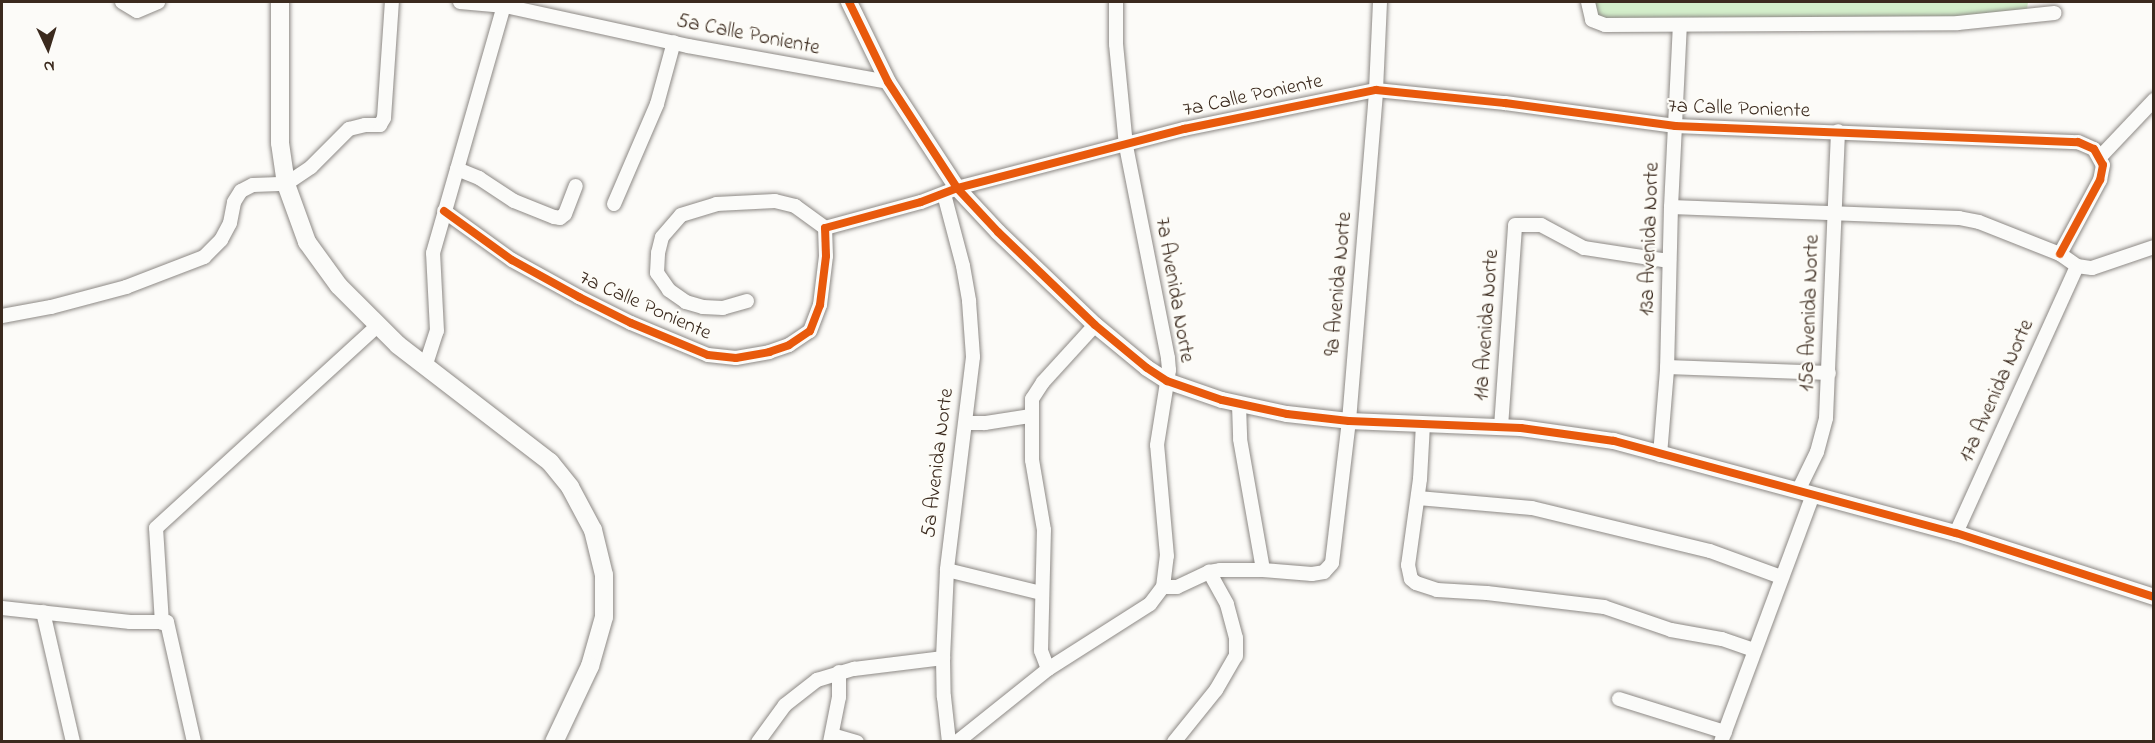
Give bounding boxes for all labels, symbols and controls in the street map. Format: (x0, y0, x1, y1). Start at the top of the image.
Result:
street label: 5a Calle Poniente (674, 9, 822, 61)
north arrow (18, 18, 78, 78)
text: N (43, 54, 55, 78)
street label: 7a Calle Poniente (1181, 69, 1325, 123)
street label: 7a Calle Poniente (1668, 94, 1810, 124)
street label: 13a Avenida Norte (1635, 162, 1665, 316)
street label: 9a Avenida Norte (1320, 211, 1358, 357)
street label: 7a Avenida Norte (1149, 215, 1199, 365)
street label: 15a Avenida Norte (1795, 234, 1825, 392)
street label: 11a Avenida Norte (1469, 248, 1505, 402)
street label: 7a Calle Poniente (575, 266, 715, 346)
street label: 17a Avenida Norte (1954, 316, 2040, 466)
street label: 5a Avenida Norte (916, 387, 960, 539)

